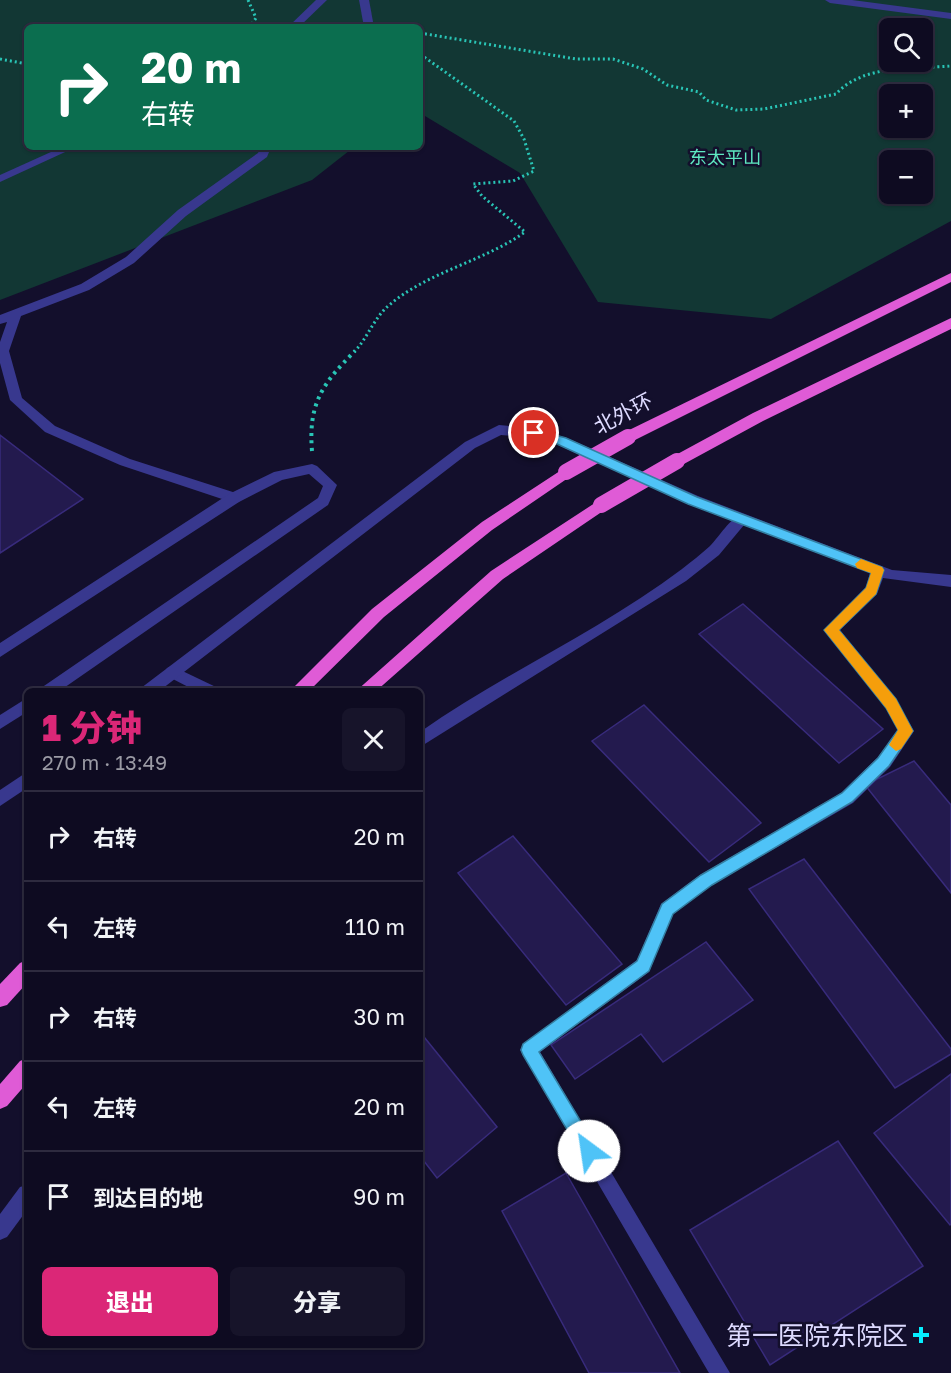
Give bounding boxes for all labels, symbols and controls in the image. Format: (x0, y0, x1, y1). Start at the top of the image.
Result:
map controls (879, 18, 933, 204)
button: search (879, 18, 933, 72)
text: 20 m (141, 42, 241, 92)
icon: right (42, 48, 120, 126)
button: + (879, 84, 933, 138)
text: 右转 (141, 98, 195, 130)
park label: 东太平山 (689, 146, 761, 168)
button: − (879, 150, 933, 204)
street label: 北外环 (589, 387, 657, 439)
pin (508, 407, 559, 458)
icon: arrive (517, 416, 550, 449)
text: 1 分钟 (42, 706, 142, 749)
button: close (342, 708, 405, 771)
text: 270 m · 13:49 (42, 750, 167, 774)
icon: right (42, 820, 75, 853)
text: 20 m (354, 823, 405, 850)
text: 右转 (93, 824, 137, 851)
icon: left (42, 910, 75, 943)
text: 110 m (345, 913, 405, 940)
text: 左转 (93, 914, 137, 941)
icon: right (42, 1000, 75, 1033)
text: 30 m (354, 1003, 405, 1030)
text: 右转 (93, 1004, 137, 1031)
icon: left (42, 1090, 75, 1123)
text: 20 m (354, 1093, 405, 1120)
text: 左转 (93, 1094, 137, 1121)
position arrow (557, 1119, 621, 1183)
icon: arrive (42, 1180, 75, 1213)
text: 90 m (353, 1183, 405, 1210)
text: 到达目的地 (93, 1184, 203, 1211)
button: 退出 (42, 1267, 218, 1336)
button: 分享 (230, 1267, 405, 1336)
place label: 第一医院东院区 (726, 1320, 908, 1351)
marker: 第一医院东院区 (912, 1326, 930, 1344)

